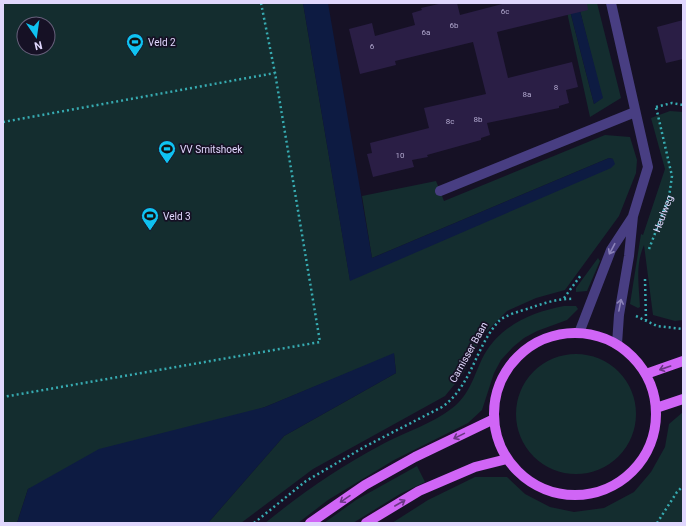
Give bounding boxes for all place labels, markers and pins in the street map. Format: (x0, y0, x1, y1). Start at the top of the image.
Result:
sports icon: Veld 2 (125, 32, 145, 57)
place label: Veld 2 (148, 37, 176, 48)
sports icon: VV Smitshoek (157, 139, 177, 164)
place label: VV Smitshoek (180, 144, 243, 155)
sports icon: Veld 3 (140, 206, 160, 231)
place label: Veld 3 (163, 211, 191, 222)

